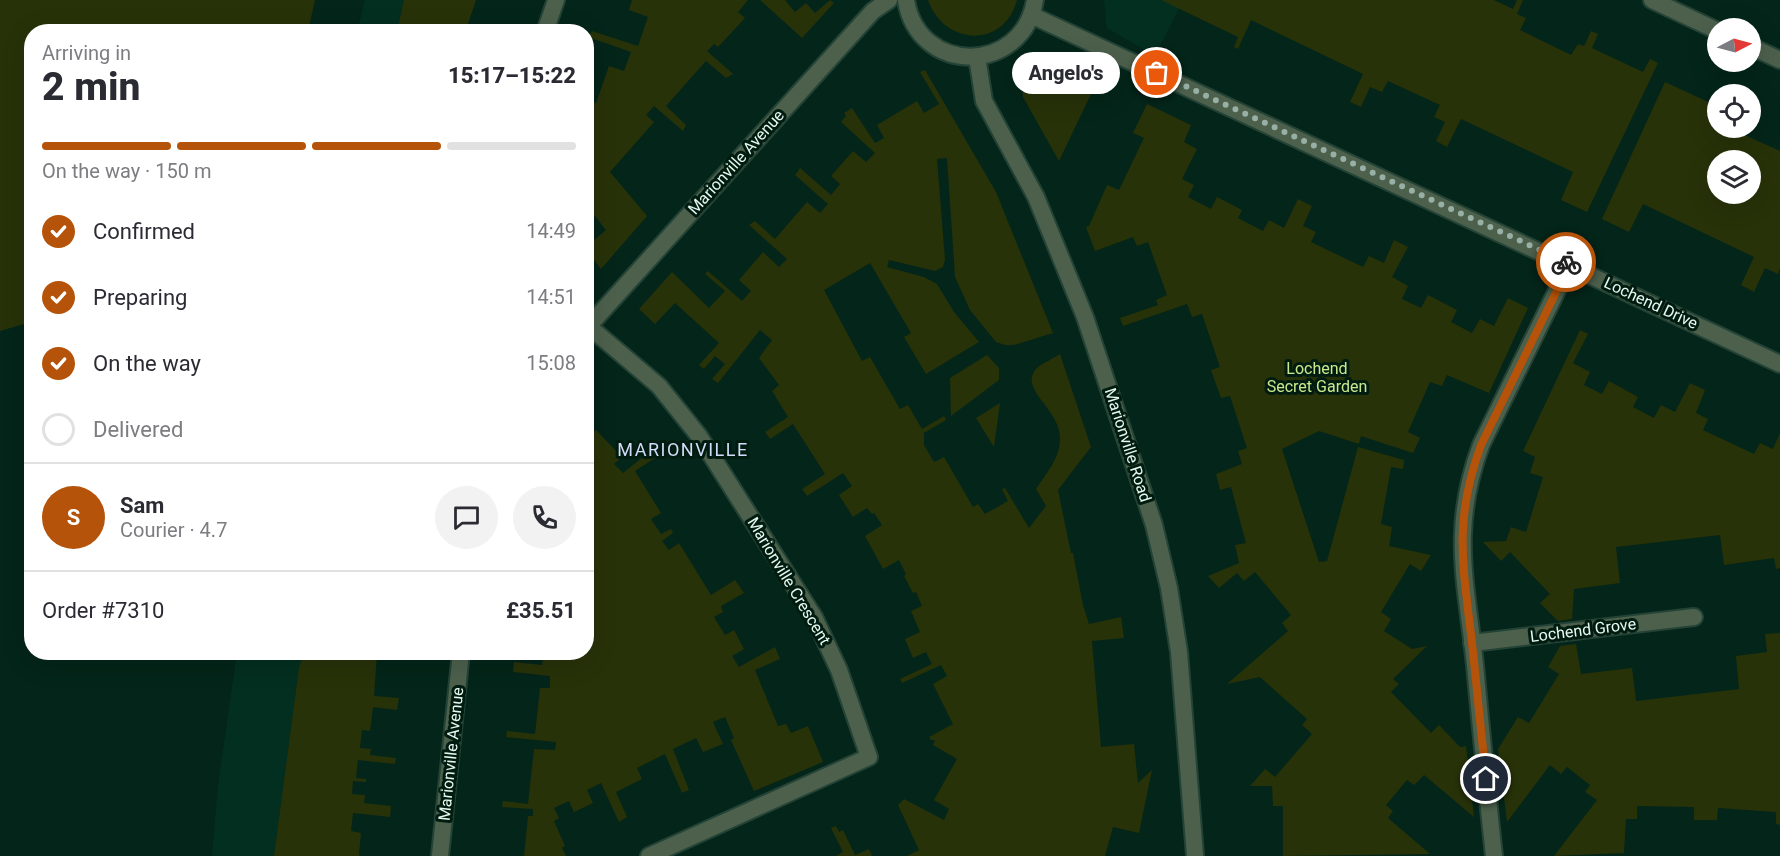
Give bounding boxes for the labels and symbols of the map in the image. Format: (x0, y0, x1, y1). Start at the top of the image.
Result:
north arrow (1707, 18, 1761, 72)
pin (1131, 47, 1182, 98)
callout: Angelo's (1013, 52, 1121, 94)
street label: Marionville Avenue (684, 106, 788, 218)
courier (1536, 232, 1596, 292)
street label: Lochend Drive (1601, 273, 1701, 333)
park label: Lochend Secret Garden (1267, 359, 1367, 396)
street label: Marionville Road (1101, 386, 1155, 504)
district label: MARIONVILLE (617, 439, 749, 460)
street label: Marionville Crescent (743, 514, 835, 648)
street label: Lochend Grove (1529, 614, 1637, 646)
street label: Marionville Avenue (435, 686, 467, 822)
pin (1460, 753, 1511, 804)

